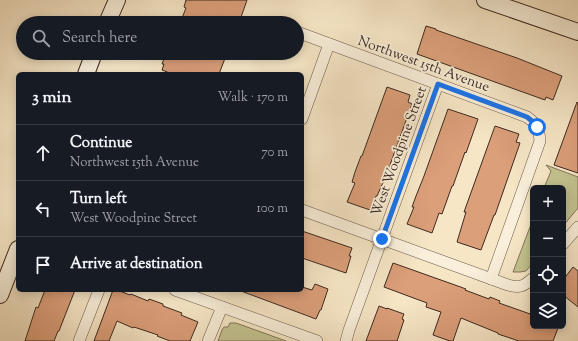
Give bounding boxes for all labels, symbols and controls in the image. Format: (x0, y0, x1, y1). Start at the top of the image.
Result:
search box (16, 16, 304, 60)
icon: search (30, 27, 52, 49)
text: Search here (62, 28, 137, 49)
street label: Northwest 15th Avenue (355, 32, 492, 98)
street label: West Woodpine Street (367, 84, 433, 219)
text: 3 min (32, 86, 71, 110)
text: Walk · 170 m (218, 89, 288, 107)
route start (528, 118, 546, 136)
text: Continue (70, 133, 132, 154)
icon: ahead (32, 142, 54, 164)
text: 70 m (261, 144, 288, 162)
text: Northwest 15th Avenue (70, 154, 199, 172)
map controls (530, 185, 566, 329)
button: + (530, 185, 566, 221)
text: Turn left (70, 189, 127, 210)
icon: left (32, 198, 54, 220)
text: 100 m (256, 200, 288, 218)
text: West Woodpine Street (70, 210, 197, 228)
button: − (530, 221, 566, 257)
route end (373, 230, 391, 248)
icon: arrive (32, 254, 54, 276)
text: Arrive at destination (70, 254, 203, 275)
button: locate (530, 257, 566, 293)
button: layers (530, 293, 566, 329)

